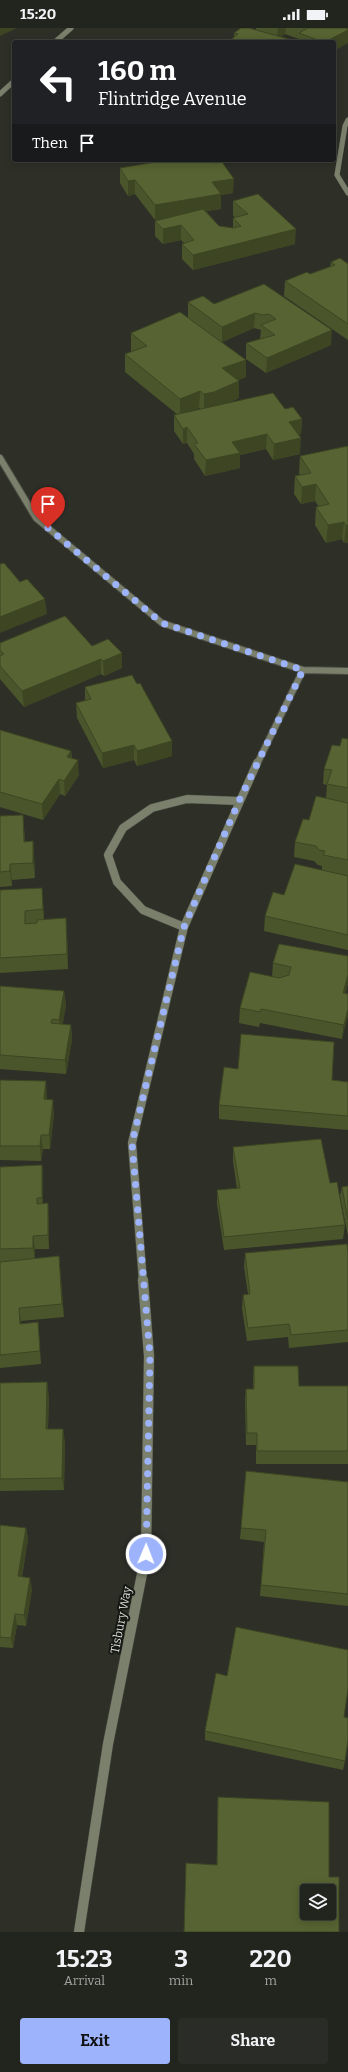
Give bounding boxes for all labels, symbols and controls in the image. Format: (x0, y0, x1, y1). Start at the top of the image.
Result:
text: 15:20 (20, 5, 56, 23)
text: 160 m (98, 54, 176, 87)
icon: left (32, 56, 84, 108)
text: Flintridge Avenue (98, 88, 247, 110)
icon: arrive (76, 132, 98, 154)
text: Then (32, 134, 68, 152)
pin (31, 487, 65, 528)
icon: arrive (37, 493, 59, 515)
position arrow (125, 1533, 167, 1575)
street label: Tisbury Way (108, 1584, 135, 1655)
map controls (300, 1884, 336, 1920)
button: layers (300, 1884, 336, 1920)
text: 15:23 (56, 1945, 113, 1973)
text: 3 (174, 1945, 188, 1973)
text: 220 (250, 1945, 292, 1973)
text: Arrival (64, 1973, 105, 1988)
text: min (169, 1973, 193, 1988)
text: m (264, 1973, 277, 1988)
button: Exit (20, 2018, 170, 2064)
button: Share (178, 2018, 328, 2064)

